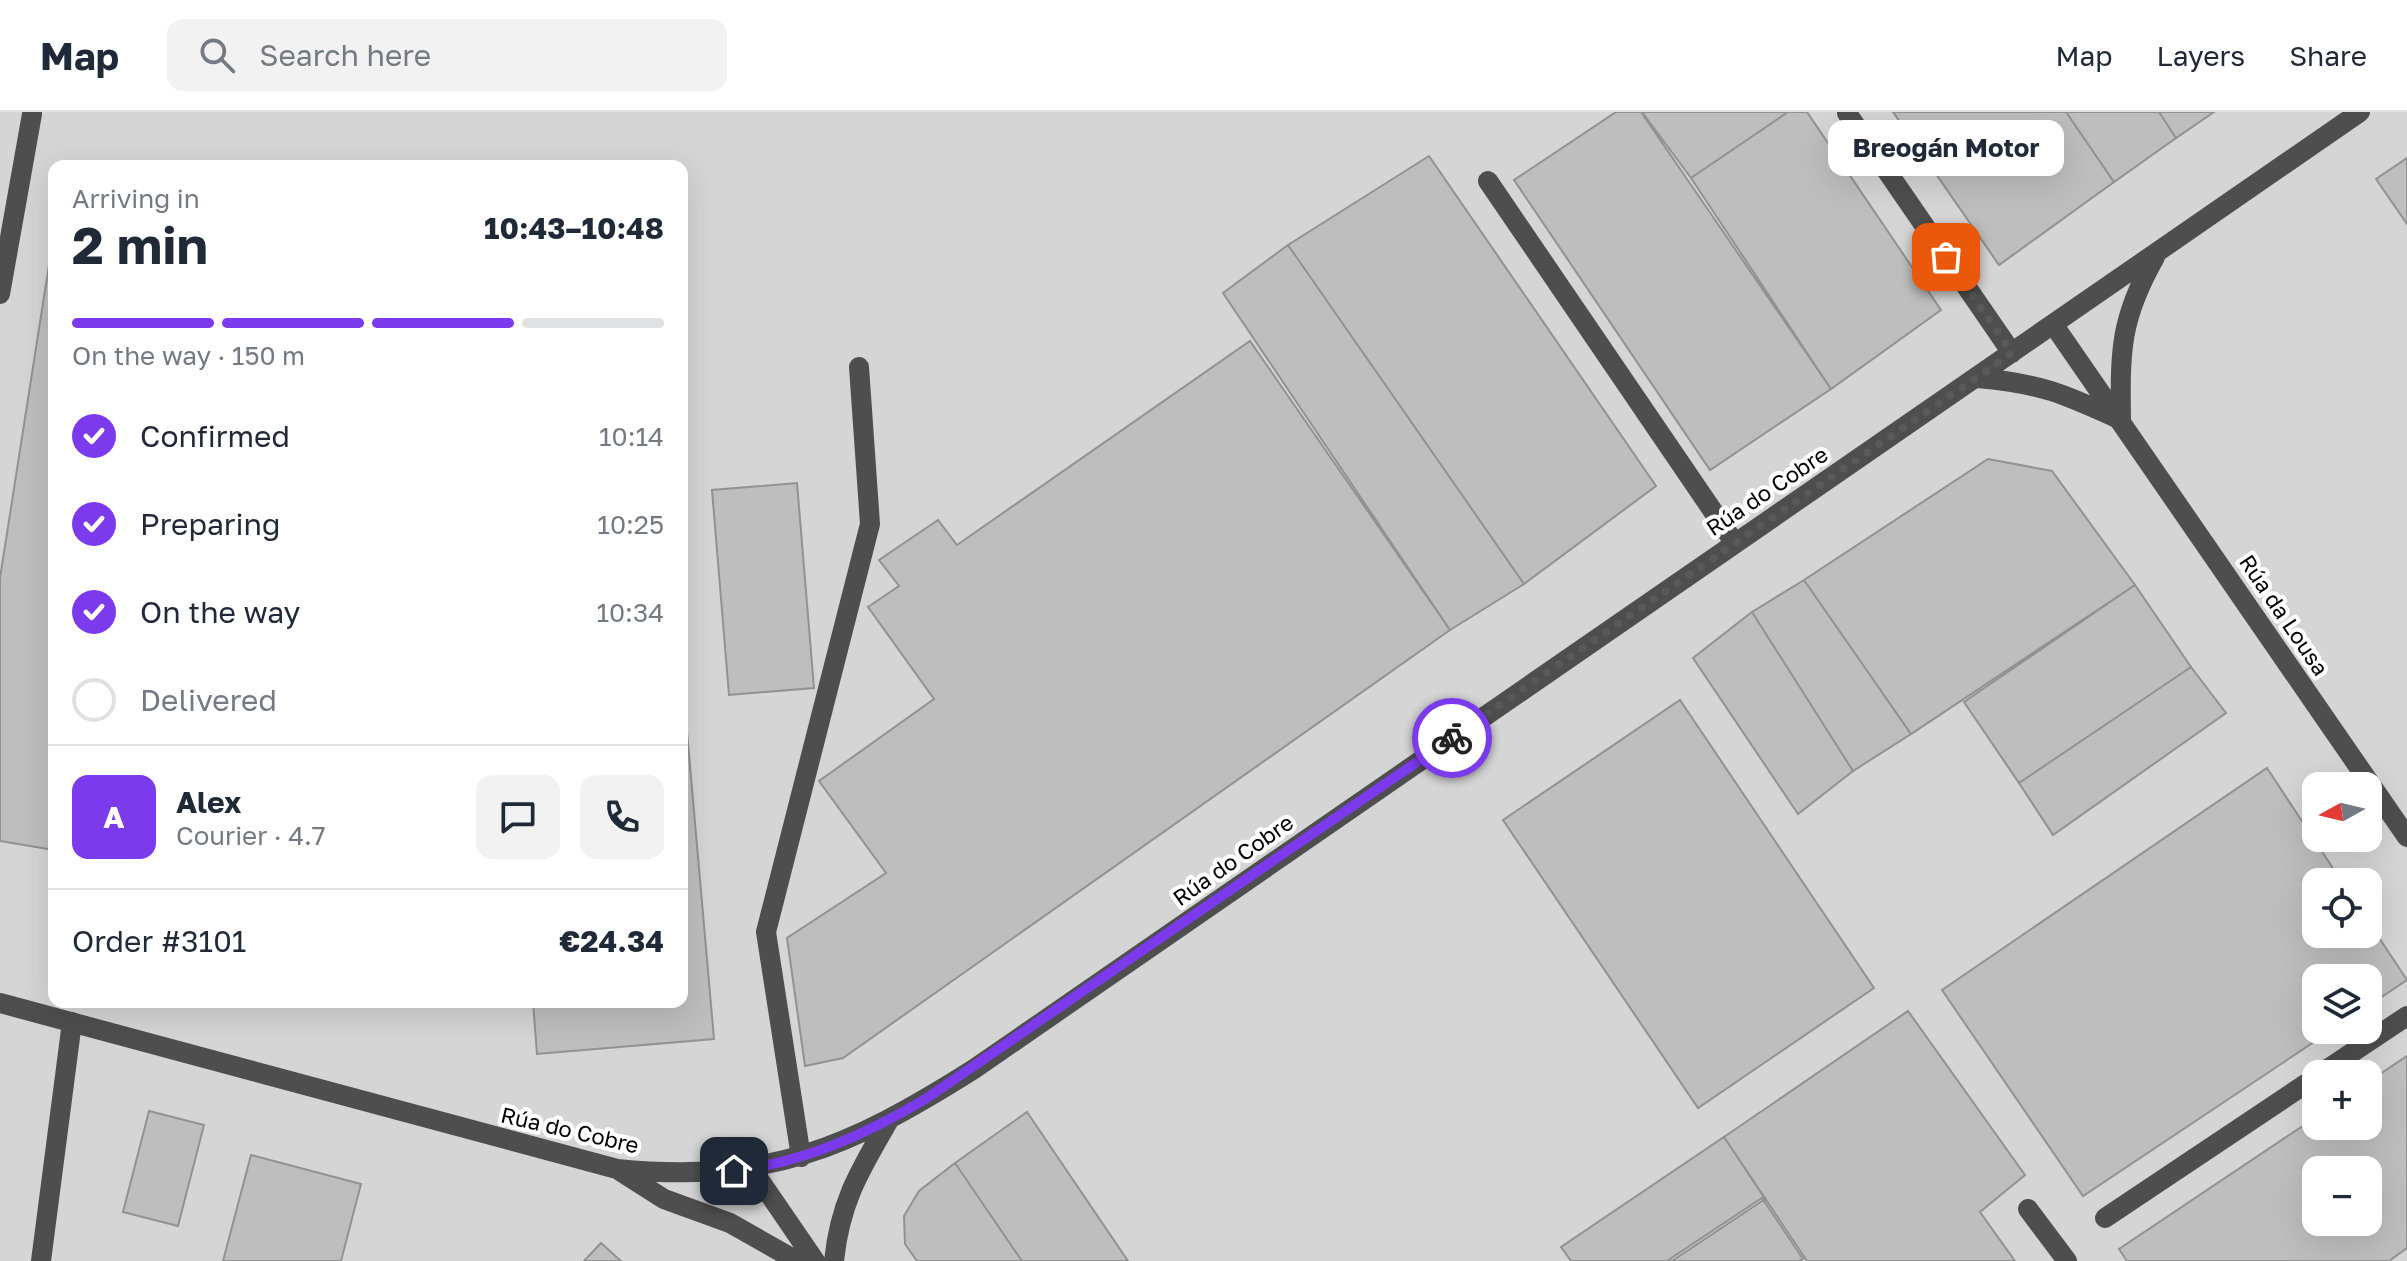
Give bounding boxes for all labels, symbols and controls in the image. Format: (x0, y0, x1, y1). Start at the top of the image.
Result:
search box (167, 19, 727, 91)
text: Map (40, 33, 119, 78)
icon: search (195, 33, 239, 77)
text: Search here (259, 37, 431, 73)
text: Map (2055, 39, 2113, 72)
text: Layers (2157, 39, 2245, 72)
text: Share (2289, 39, 2367, 72)
callout: Breogán Motor (1828, 121, 2064, 177)
text: Breogán Motor (1852, 132, 2040, 163)
text: Arriving in (72, 183, 200, 214)
text: 10:43–10:48 (484, 210, 664, 246)
text: 2 min (72, 213, 208, 275)
pin (1912, 223, 1980, 291)
icon: bag (1924, 235, 1968, 279)
text: On the way · 150 m (72, 340, 305, 371)
icon: check (72, 414, 116, 458)
text: Confirmed (140, 418, 290, 454)
text: 10:14 (599, 421, 664, 452)
street label: Rúa do Cobre (1701, 440, 1833, 541)
icon: check (72, 502, 116, 546)
text: Preparing (140, 506, 281, 542)
text: 10:25 (597, 509, 664, 540)
street label: Rúa da Lousa (2234, 549, 2335, 680)
icon: check (72, 590, 116, 634)
text: On the way (140, 594, 300, 630)
text: 10:34 (596, 597, 664, 628)
text: Delivered (140, 682, 277, 718)
courier (1412, 698, 1492, 778)
icon: bike (1430, 716, 1474, 760)
north arrow (2302, 772, 2382, 852)
map controls (2302, 772, 2382, 1236)
button: chat (476, 775, 560, 859)
button: phone (580, 775, 664, 859)
text: Alex (176, 784, 241, 820)
text: A (103, 799, 125, 835)
street label: Rúa do Cobre (1167, 808, 1298, 911)
text: Courier · 4.7 (176, 820, 326, 851)
button: locate (2302, 868, 2382, 948)
text: Order #3101 (72, 923, 246, 959)
text: €24.34 (559, 923, 664, 959)
button: layers (2302, 964, 2382, 1044)
button: + (2302, 1060, 2382, 1140)
street label: Rúa do Cobre (498, 1101, 642, 1159)
pin (700, 1137, 768, 1205)
icon: home (712, 1149, 756, 1193)
button: − (2302, 1156, 2382, 1236)

